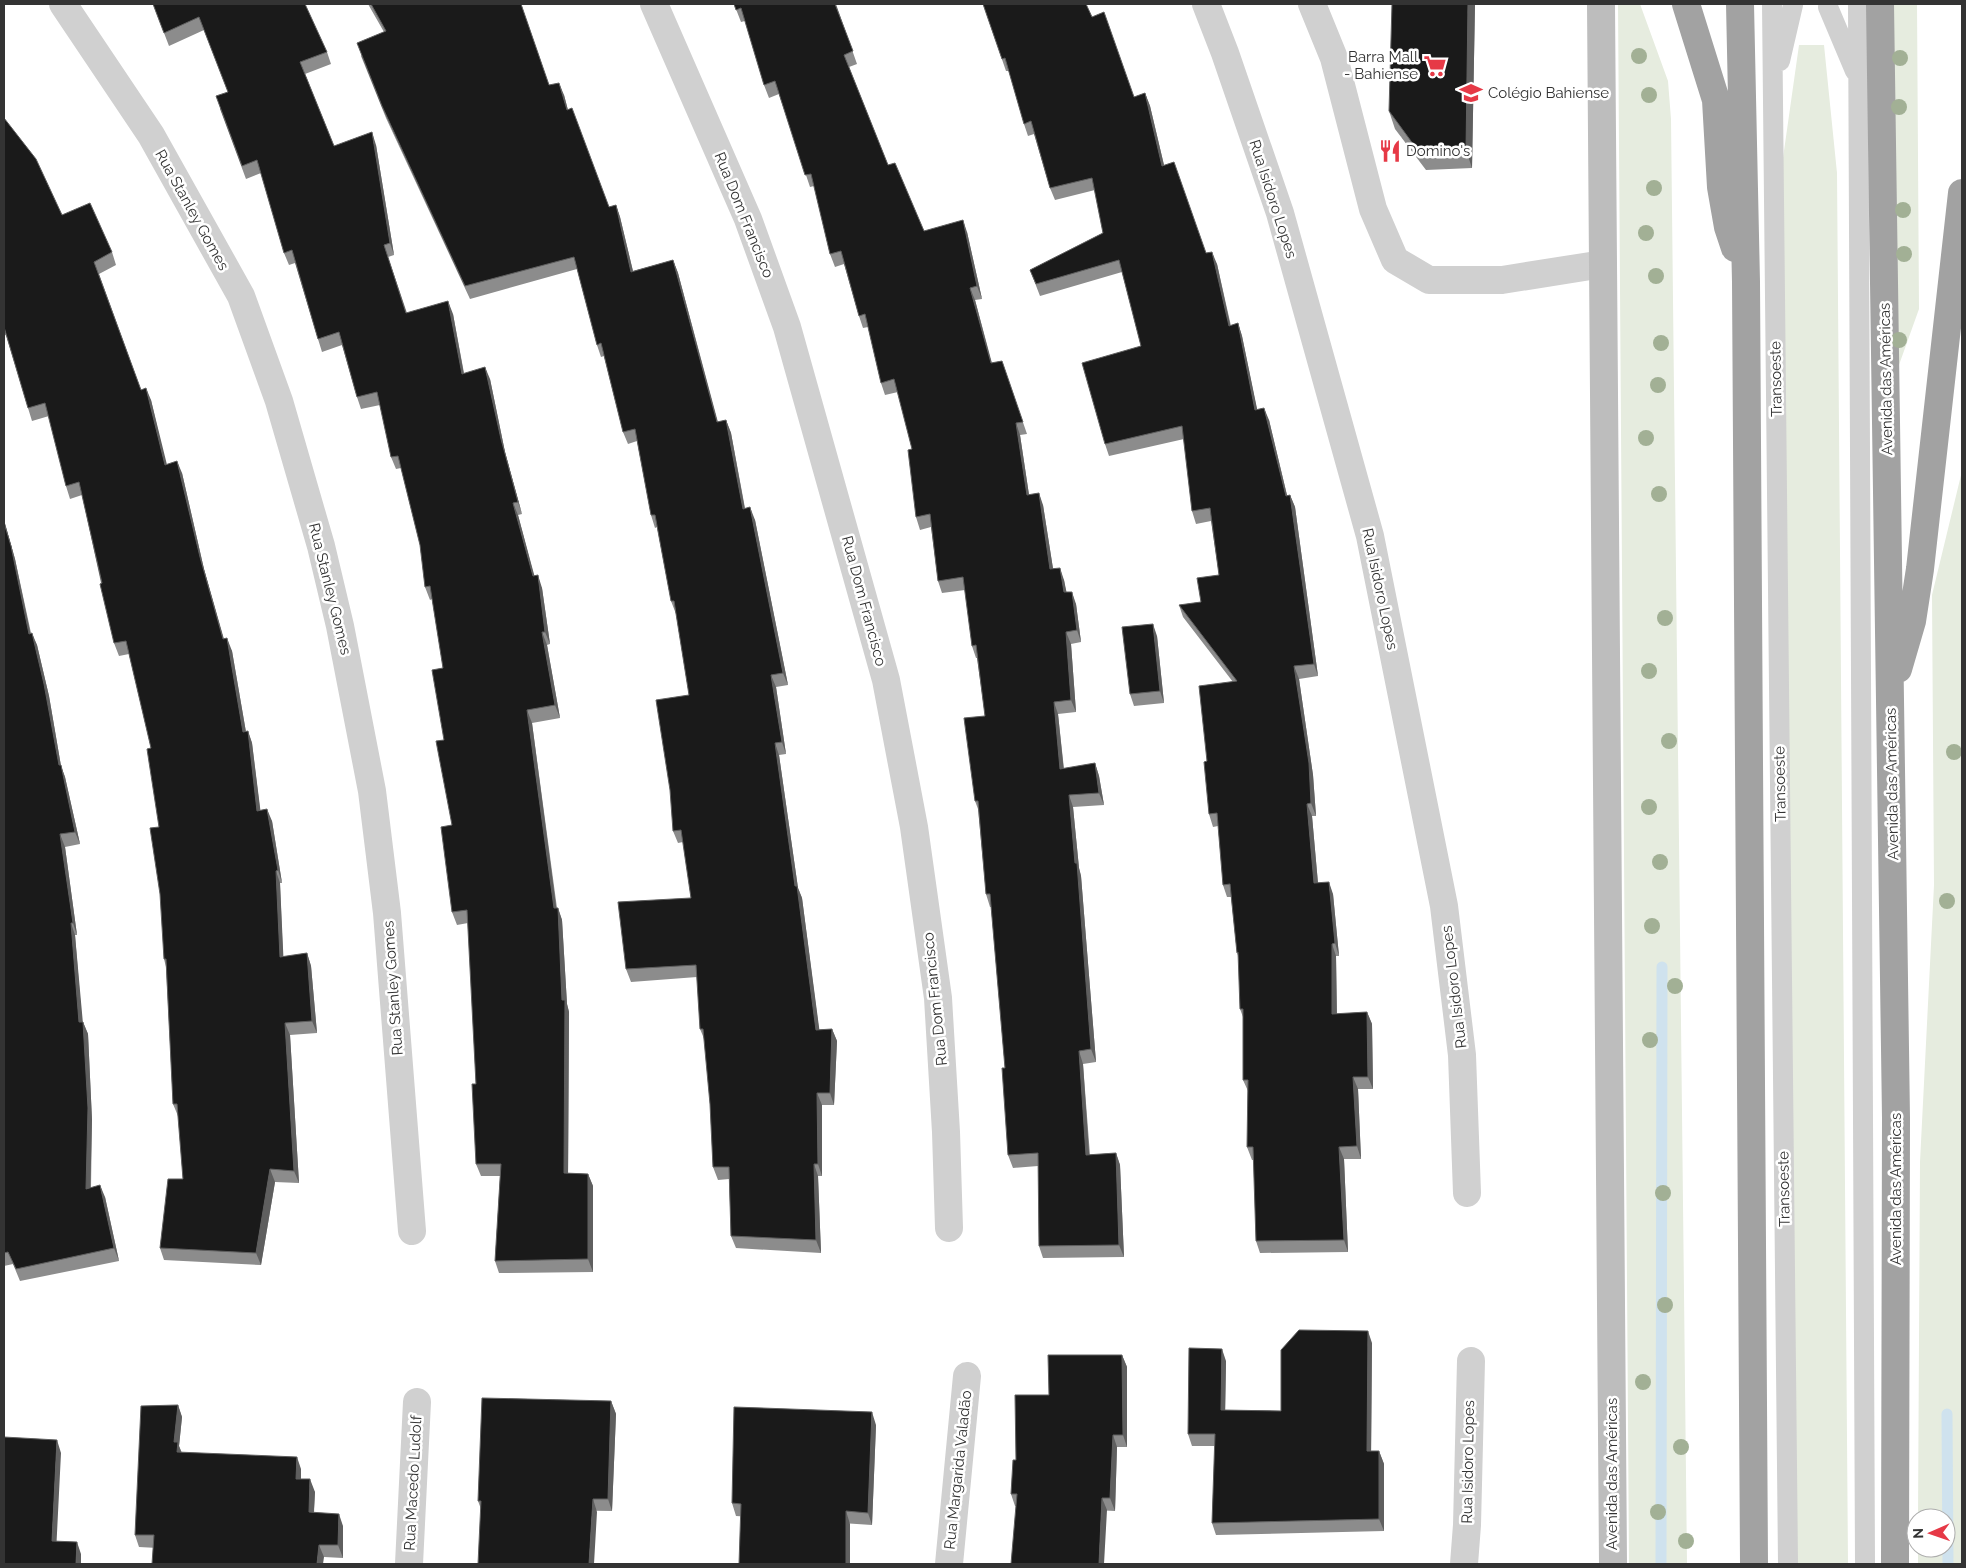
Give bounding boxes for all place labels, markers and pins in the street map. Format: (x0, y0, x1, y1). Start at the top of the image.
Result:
place label: Barra Mall - Bahiense (1344, 48, 1419, 83)
supermarket icon: Barra Mall - Bahiense (1422, 53, 1448, 79)
school or university icon: Colégio Bahiense (1458, 80, 1484, 106)
place label: Colégio Bahiense (1488, 84, 1609, 102)
restaurant icon: Domino's (1377, 138, 1403, 164)
place label: Domino's (1406, 142, 1470, 160)

